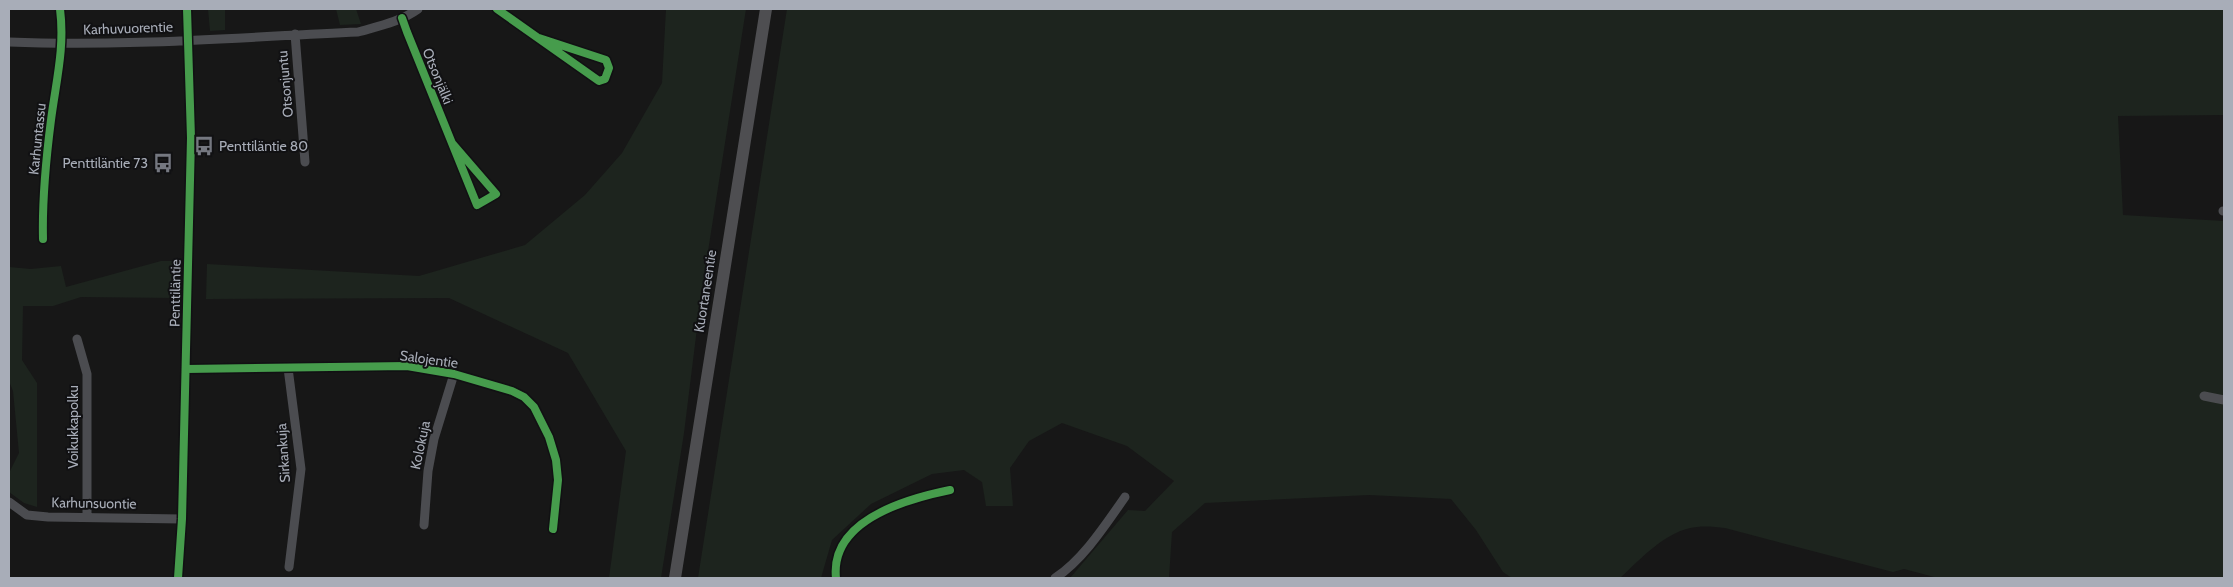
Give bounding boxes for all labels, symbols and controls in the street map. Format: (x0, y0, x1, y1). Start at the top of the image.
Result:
street label: Karhuvuorentie (83, 17, 173, 39)
street label: Otsonjälki (419, 45, 457, 107)
street label: Otsonjuntu (273, 50, 297, 118)
street label: Karhuntassu (24, 102, 50, 176)
bus stop icon: Penttiläntie 80 (193, 135, 215, 157)
place label: Penttiläntie 80 (219, 137, 308, 155)
bus stop icon: Penttiläntie 73 (152, 152, 174, 174)
place label: Penttiläntie 73 (63, 154, 148, 172)
street label: Kuortaneentie (690, 248, 720, 334)
street label: Penttiläntie (165, 259, 185, 327)
street label: Salojentie (399, 346, 459, 372)
street label: Voikukkapolku (64, 385, 82, 469)
street label: Kolokuja (406, 419, 434, 471)
street label: Sirkankuja (272, 422, 294, 483)
street label: Karhunsuontie (51, 493, 137, 513)

